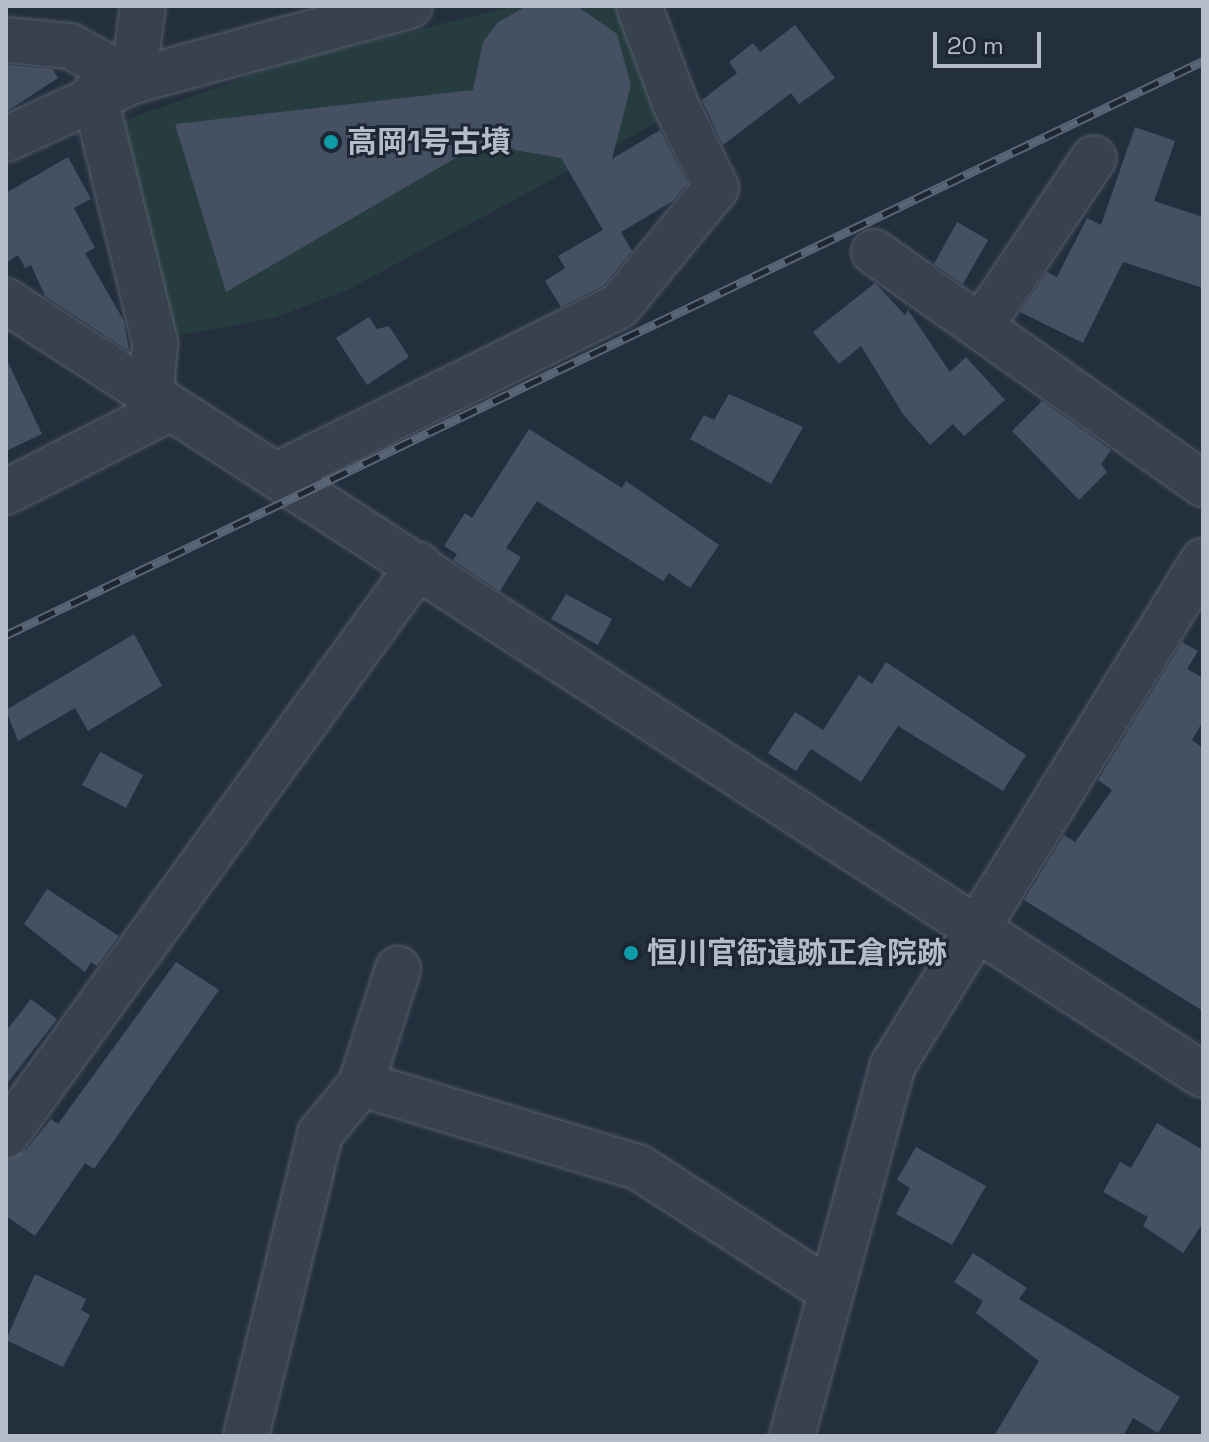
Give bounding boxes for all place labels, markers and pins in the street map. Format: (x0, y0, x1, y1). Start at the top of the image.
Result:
place label: 高岡1号古墳 (347, 124, 511, 160)
marker: 高岡1号古墳 (322, 133, 340, 151)
place label: 恒川官衙遺跡正倉院跡 (647, 935, 947, 971)
marker: 恒川官衙遺跡正倉院跡 (622, 944, 640, 962)

